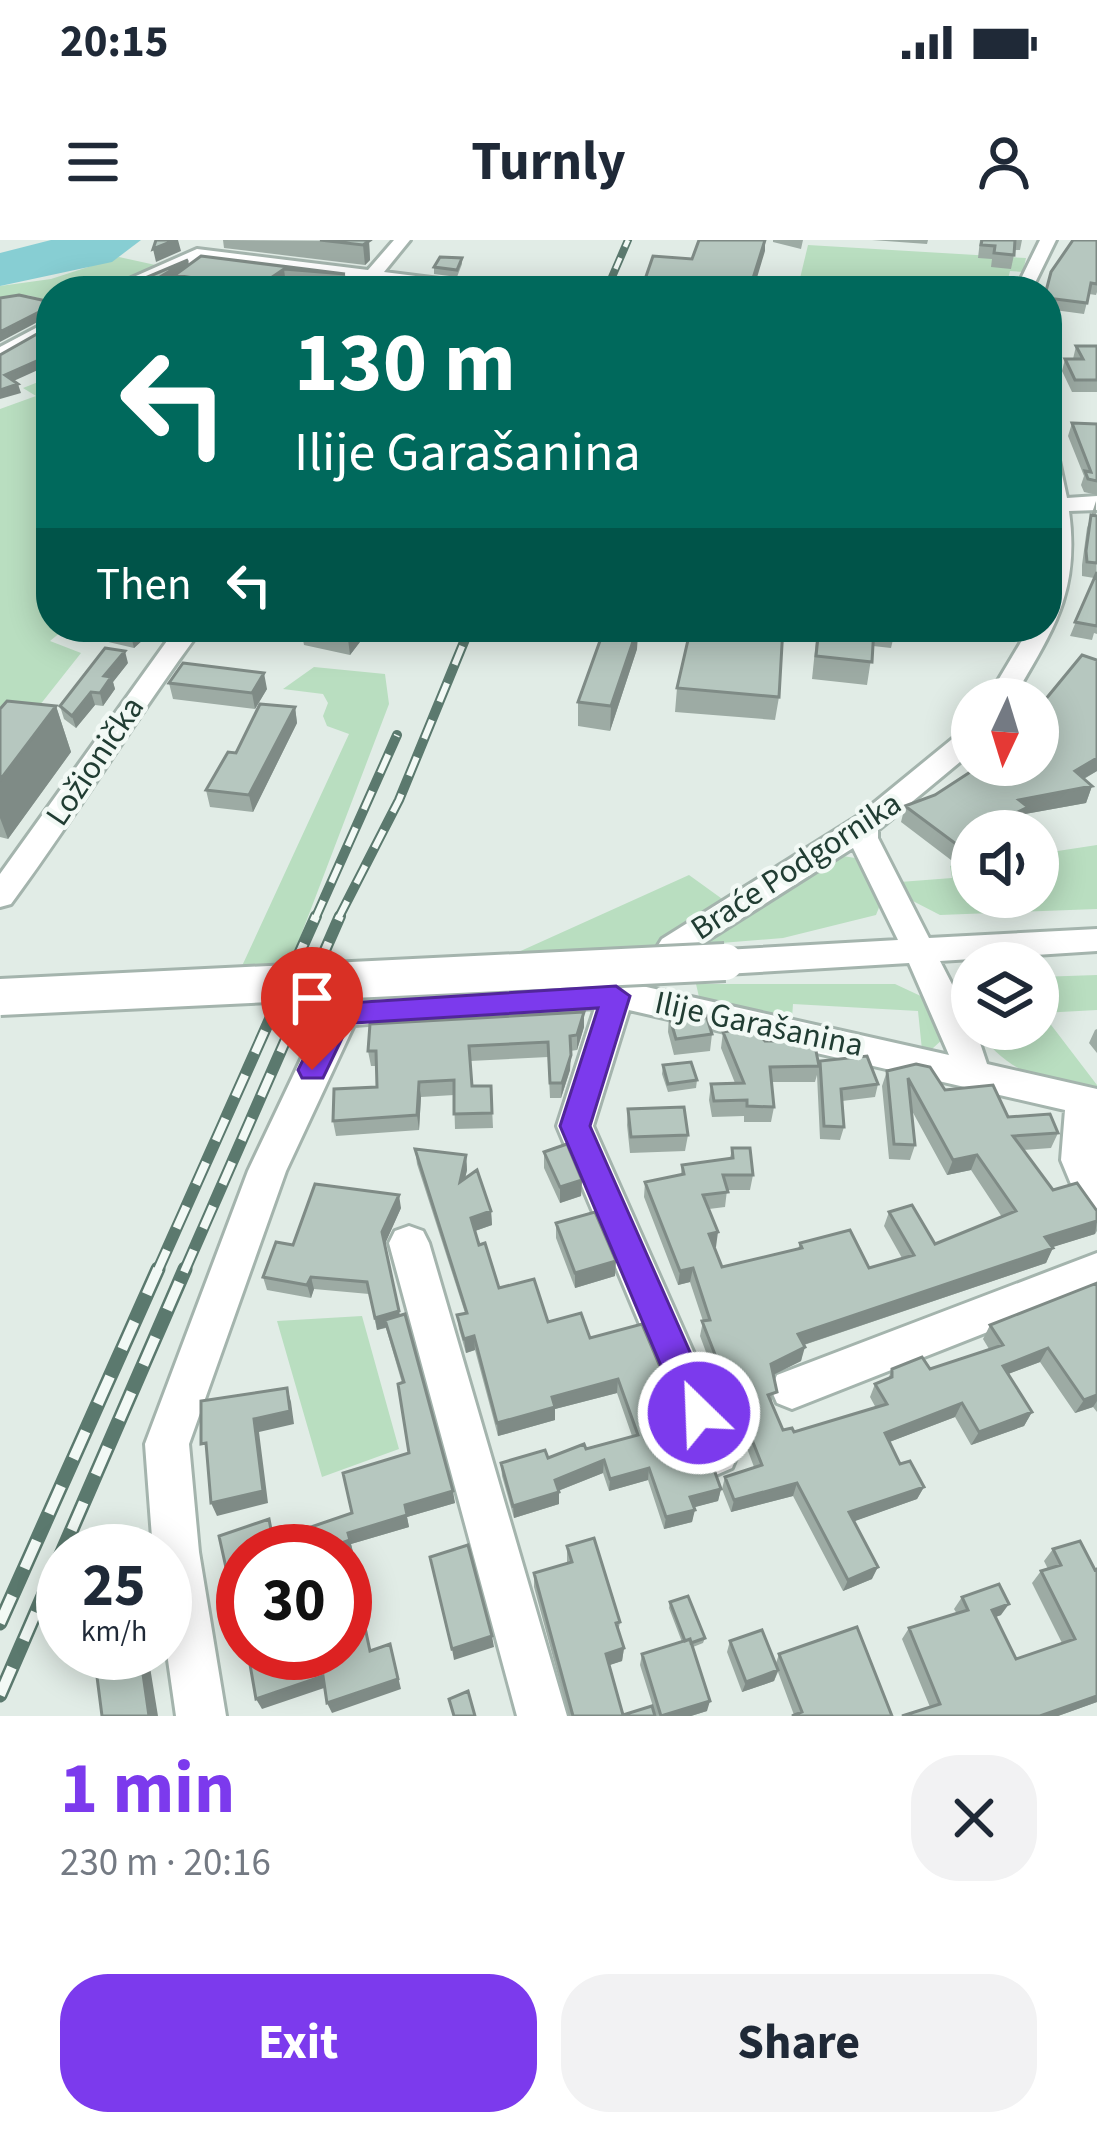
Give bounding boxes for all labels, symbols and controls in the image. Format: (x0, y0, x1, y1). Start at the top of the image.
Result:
text: 20:15 (60, 10, 169, 74)
text: Turnly (471, 124, 626, 201)
icon: menu (60, 129, 126, 195)
icon: person (971, 129, 1037, 195)
text: 130 m (294, 304, 516, 424)
icon: left (96, 324, 252, 480)
text: Ilije Garašanina (294, 415, 641, 492)
icon: left (216, 552, 282, 618)
text: Then (96, 553, 192, 617)
north arrow (951, 678, 1059, 786)
map controls (951, 678, 1059, 1050)
street label: Ložionička (34, 687, 156, 835)
street label: Braće Podgornika (682, 780, 910, 952)
button: sound (951, 810, 1059, 918)
button: layers (951, 942, 1059, 1050)
pin (261, 947, 363, 1070)
icon: arrive (279, 965, 345, 1031)
street label: Ilije Garašanina (650, 979, 868, 1069)
position arrow (636, 1350, 762, 1476)
speed limit sign: 30 (216, 1524, 372, 1680)
text: 25 (82, 1544, 146, 1629)
text: km/h (81, 1610, 147, 1653)
text: 1 min (60, 1738, 235, 1841)
button: close (911, 1755, 1037, 1881)
text: 230 m · 20:16 (60, 1835, 271, 1891)
button: Exit (60, 1974, 537, 2112)
button: Share (561, 1974, 1037, 2112)

